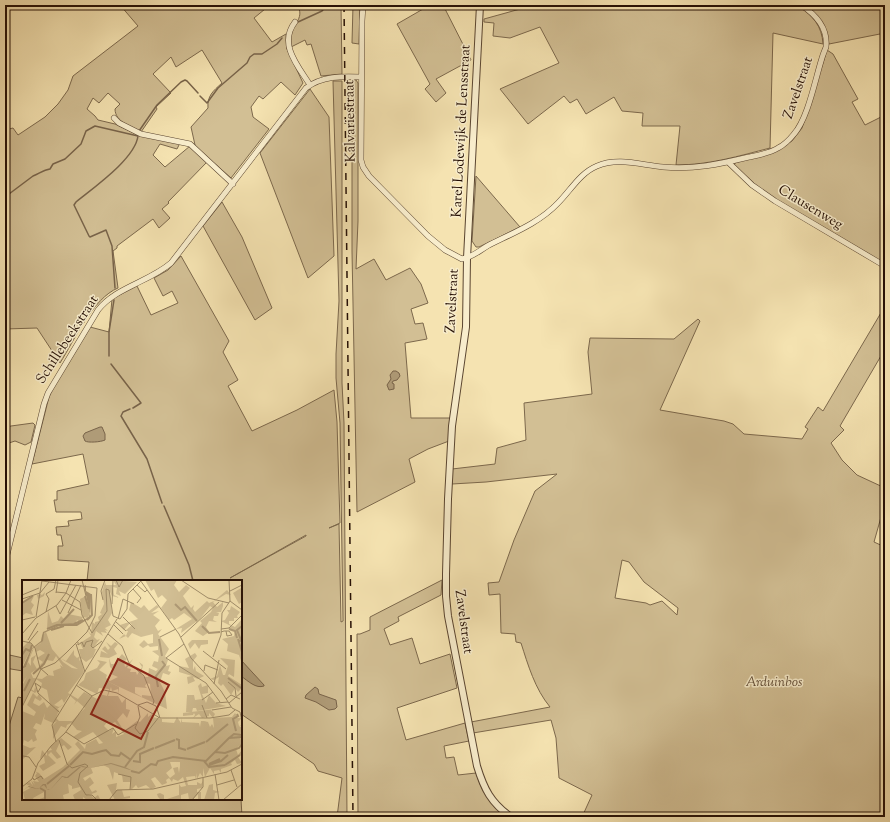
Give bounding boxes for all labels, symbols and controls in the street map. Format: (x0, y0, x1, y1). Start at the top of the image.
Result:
street label: Karel Lodewijk de Lensstraat (447, 44, 477, 218)
street label: Zavelstraat (779, 54, 819, 122)
street label: Kalvariestraat (340, 79, 362, 163)
street label: Clausenweg (774, 181, 847, 235)
street label: Zavelstraat (441, 268, 465, 334)
street label: Schillebeekstraat (32, 292, 104, 388)
inset map (22, 580, 242, 800)
street label: Zavelstraat (449, 589, 477, 656)
park label: Arduinbos (745, 673, 803, 693)

